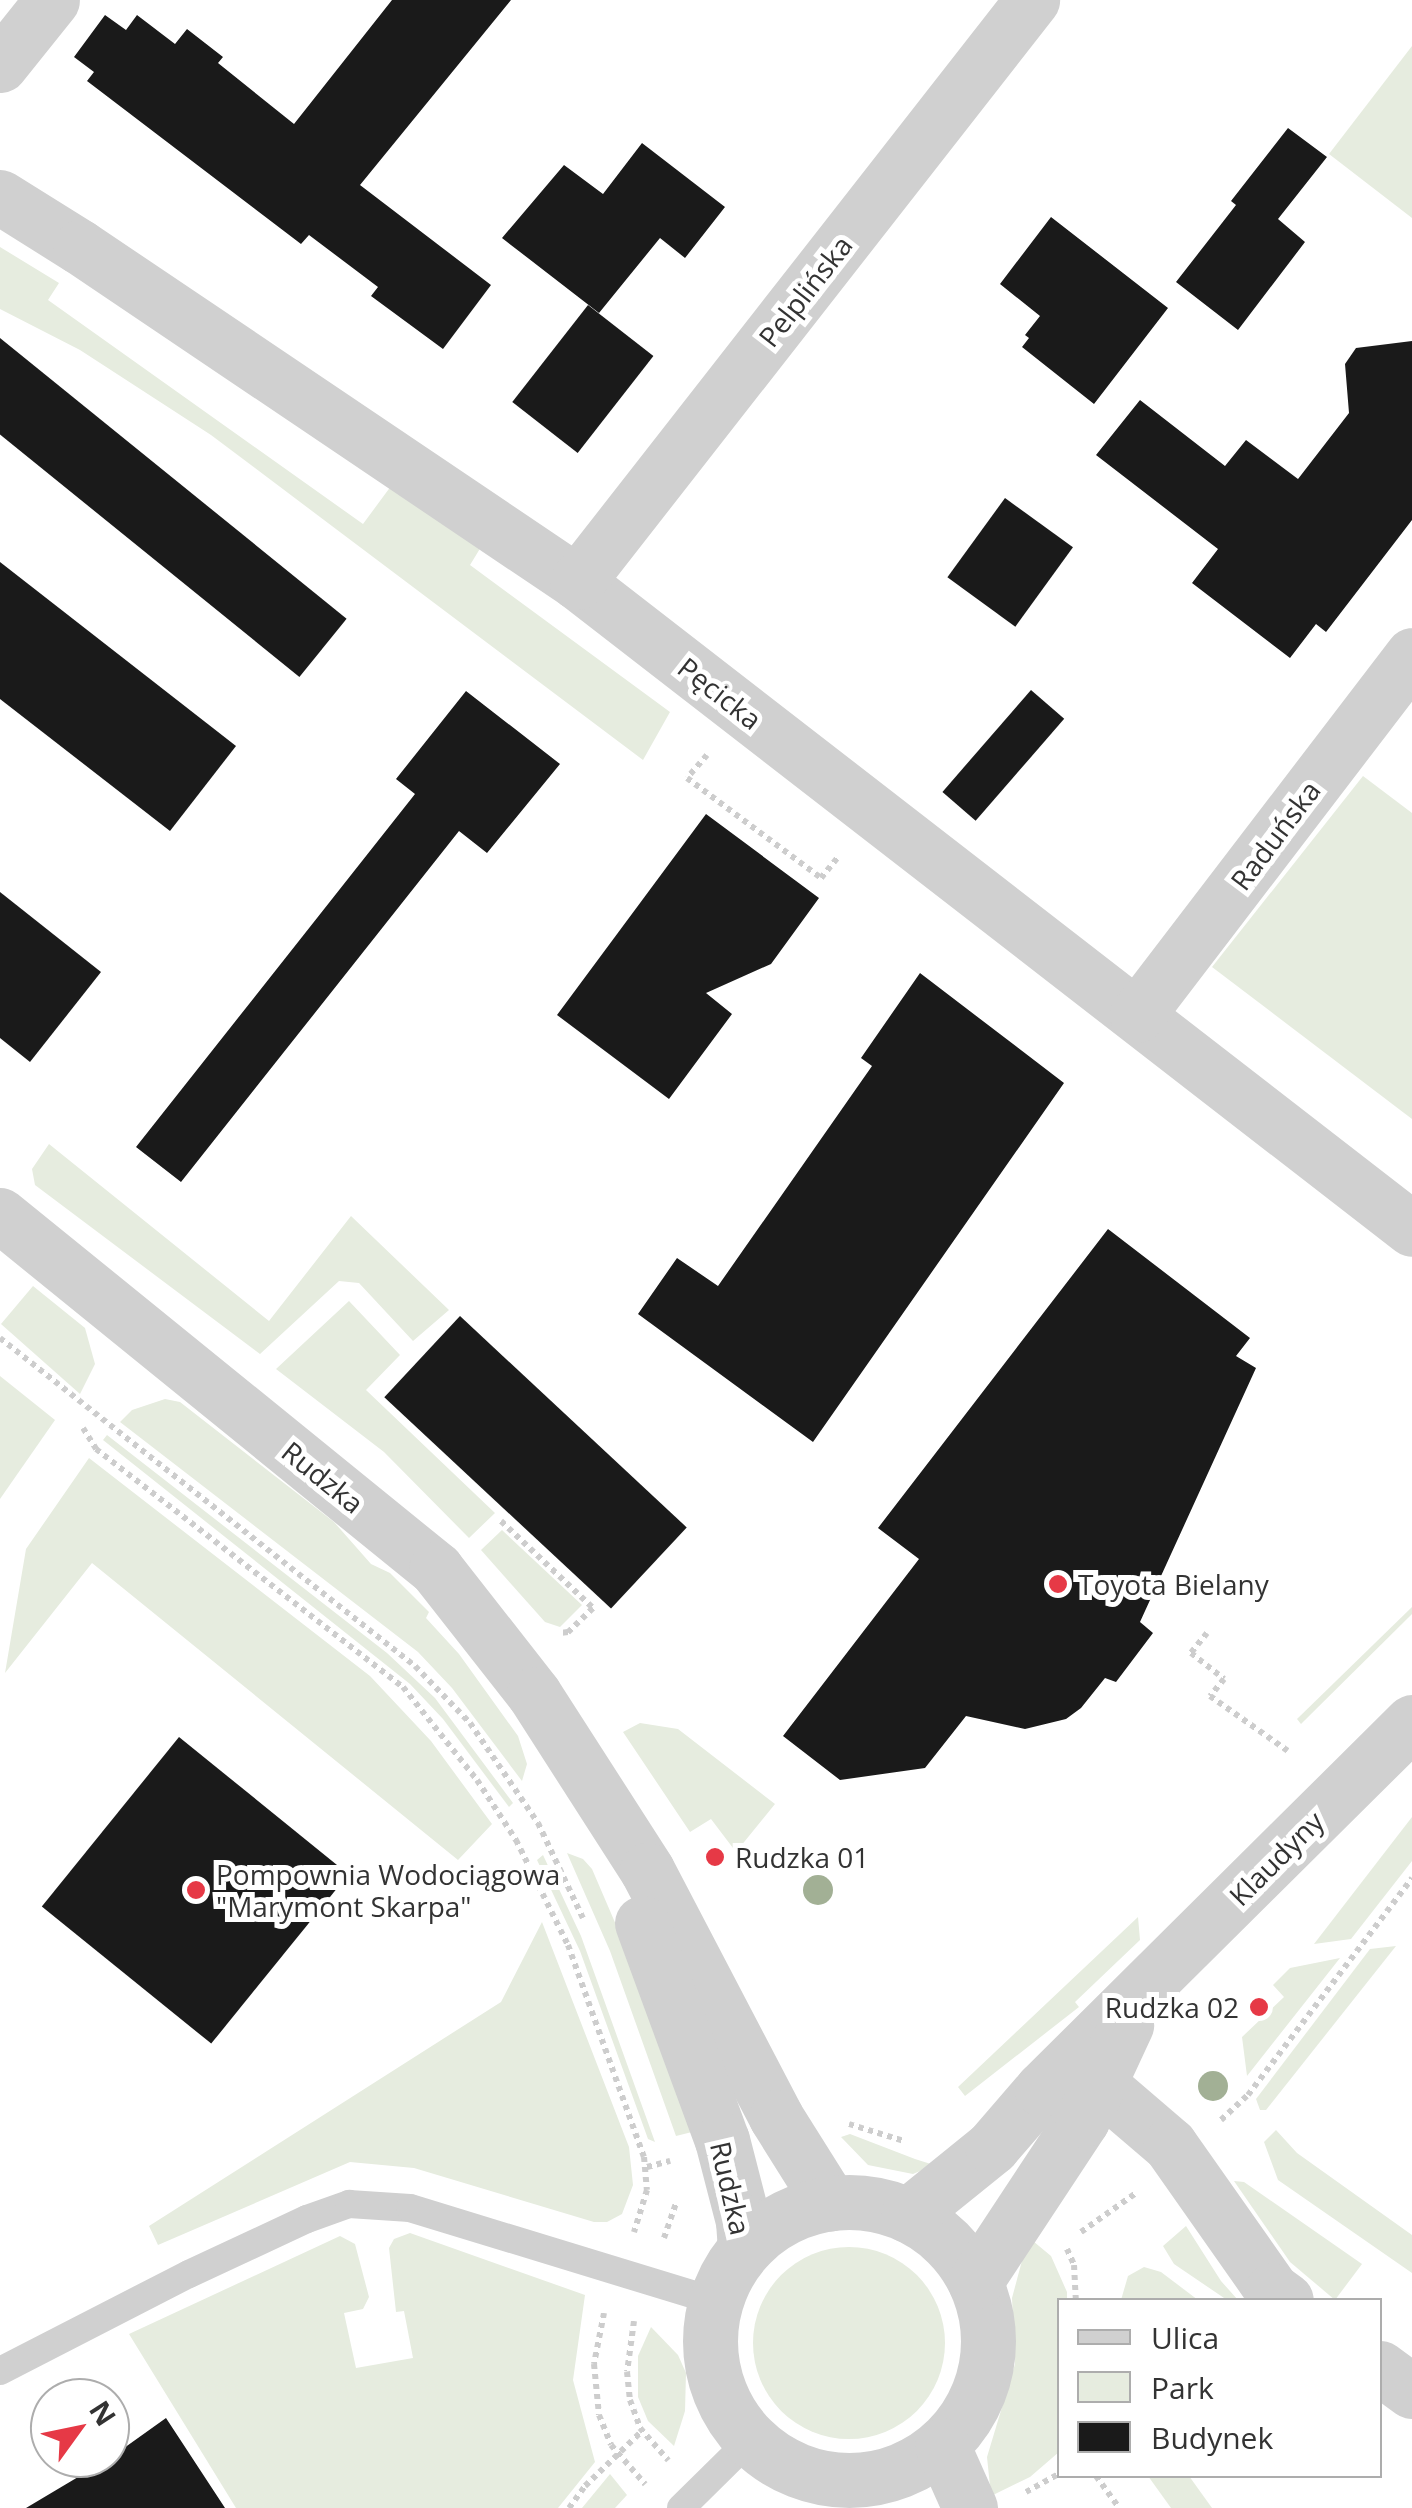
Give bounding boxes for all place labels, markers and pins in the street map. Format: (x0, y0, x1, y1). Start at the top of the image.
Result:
place label: Toyota Bielany (1078, 1567, 1269, 1601)
marker: Toyota Bielany (1047, 1573, 1069, 1595)
place label: Rudzka 01 (735, 1840, 869, 1874)
marker: Rudzka 01 (704, 1846, 726, 1868)
place label: Pompownia Wodociągowa "Marymont Skarpa" (216, 1857, 560, 1923)
marker: Pompownia Wodociągowa "Marymont Skarpa" (185, 1879, 207, 1901)
place label: Rudzka 02 (1105, 1990, 1239, 2024)
marker: Rudzka 02 (1248, 1996, 1270, 2018)

